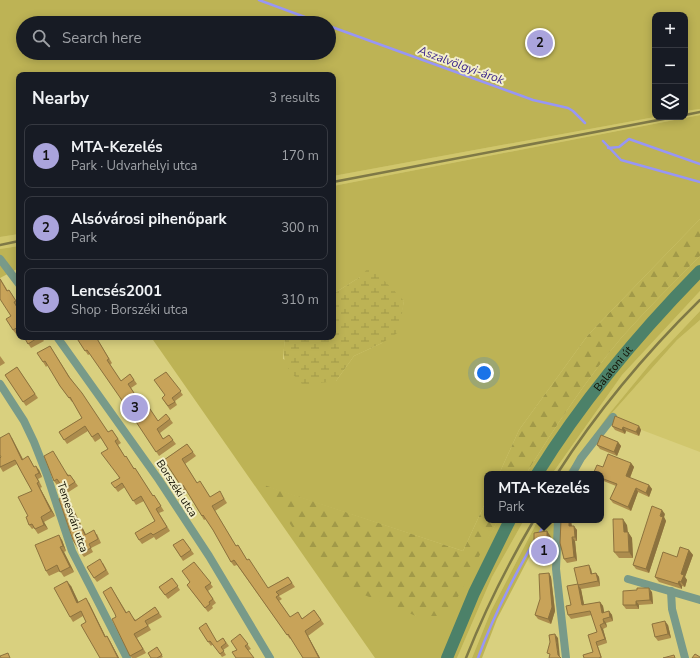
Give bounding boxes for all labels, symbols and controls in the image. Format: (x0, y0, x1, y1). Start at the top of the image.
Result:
map controls (652, 12, 688, 120)
button: + (652, 12, 688, 48)
search box (16, 16, 336, 60)
icon: search (30, 27, 52, 49)
text: Search here (62, 28, 142, 48)
pin: 2 (527, 28, 553, 58)
water label: Aszalvölgyi-árok (415, 42, 507, 88)
button: − (652, 48, 688, 84)
button: layers (652, 84, 688, 120)
text: Nearby (32, 87, 89, 110)
text: 3 results (269, 89, 320, 107)
text: MTA-Kezelés (71, 137, 163, 157)
text: 1 (42, 147, 50, 165)
text: 170 m (281, 147, 319, 165)
text: Park · Udvarhelyi utca (71, 157, 197, 175)
text: Alsóvárosi pihenőpark (71, 209, 227, 229)
text: 2 (42, 219, 50, 237)
text: 300 m (281, 219, 319, 237)
text: Park (71, 229, 97, 247)
text: Lencsés2001 (71, 281, 162, 301)
text: 3 (42, 291, 50, 309)
text: 310 m (281, 291, 319, 309)
text: Shop · Borszéki utca (71, 301, 188, 319)
street label: Balatoni út (590, 343, 636, 394)
your location (474, 363, 494, 383)
pin: 3 (122, 393, 148, 423)
street label: Borszéki utca (153, 457, 201, 520)
popup (484, 471, 604, 523)
text: MTA-Kezelés (498, 478, 590, 498)
street label: Temesvári utca (53, 480, 92, 555)
text: Park (498, 498, 524, 516)
pin: 1 (531, 536, 557, 566)

